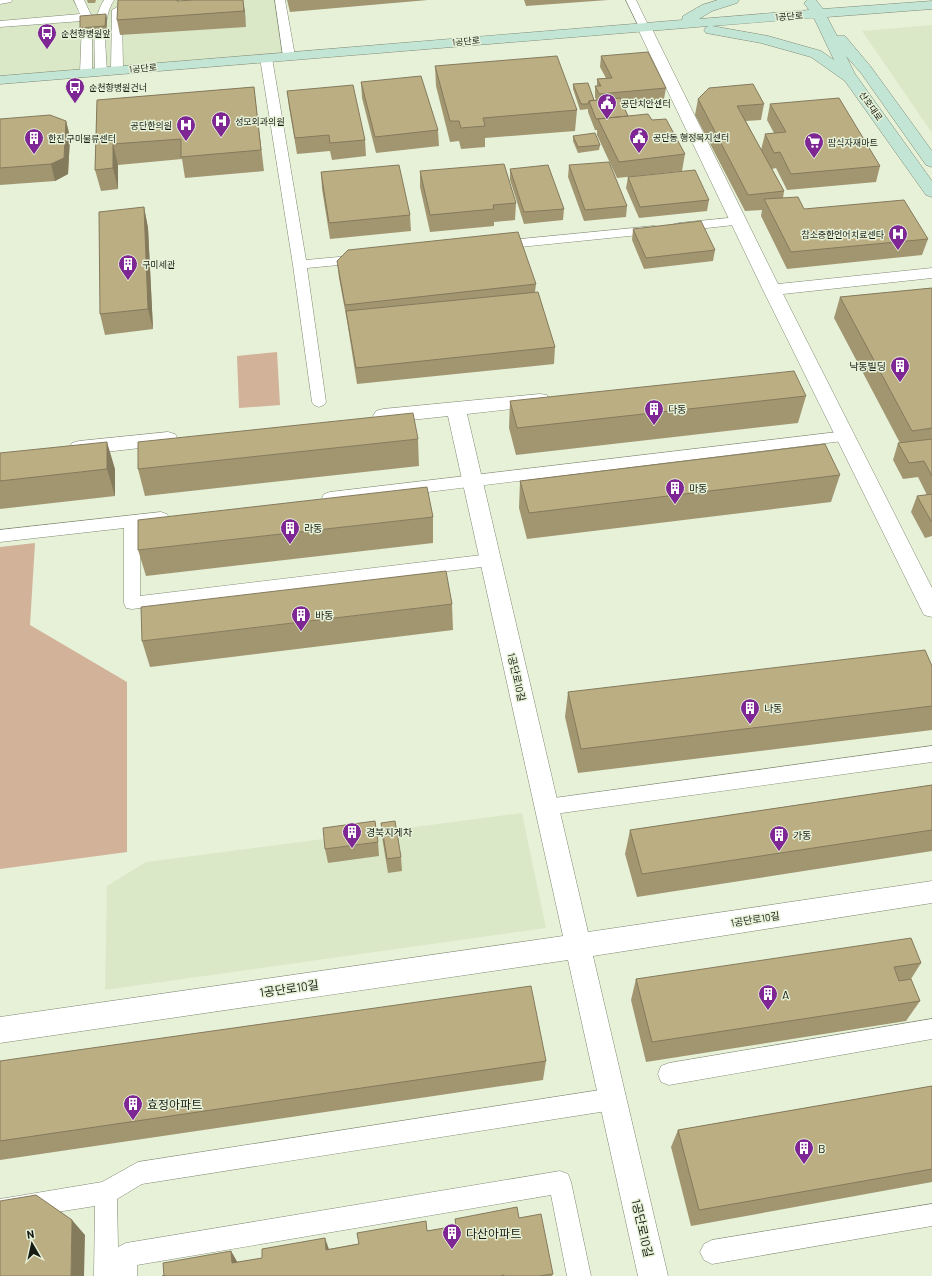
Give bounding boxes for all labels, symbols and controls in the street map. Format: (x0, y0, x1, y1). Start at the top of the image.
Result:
street label: 1공단로 (775, 10, 803, 22)
bus stop icon: 순천향병원앞 (36, 22, 58, 50)
place label: 순천향병원앞 (61, 28, 111, 39)
street label: 1공단로 (452, 34, 480, 48)
street label: 1공단로 (129, 61, 157, 75)
bus stop icon: 순천향병원건너 (64, 76, 86, 104)
place label: 순천향병원건너 (89, 82, 147, 93)
street label: 산호대로 (857, 89, 885, 123)
public building icon: 공단치안센터 (596, 92, 618, 120)
place label: 공단치안센터 (621, 98, 671, 109)
hospital icon: 성모외과의원 (210, 110, 232, 138)
hospital icon: 공단한의원 (175, 114, 197, 142)
place label: 성모외과의원 (235, 116, 285, 127)
place label: 공단한의원 (131, 120, 172, 131)
public building icon: 공단동 행정복지센터 (628, 126, 650, 154)
building icon: 한진 구미물류센터 (23, 127, 45, 155)
supermarket icon: 팜식자재마트 (803, 131, 825, 159)
place label: 공단동 행정복지센터 (653, 132, 729, 143)
place label: 한진 구미물류센터 (48, 133, 116, 144)
place label: 팜식자재마트 (828, 137, 878, 148)
hospital icon: 참소중한언어치료센타 (887, 223, 909, 251)
place label: 참소중한언어치료센타 (801, 229, 885, 240)
building icon: 구미세관 (117, 253, 139, 281)
place label: 구미세관 (142, 259, 176, 270)
building icon: 낙동빌딩 (889, 355, 911, 383)
place label: 낙동빌딩 (849, 360, 886, 372)
building icon: 다동 (643, 398, 665, 426)
place label: 다동 (668, 403, 686, 415)
building icon: 마동 (664, 477, 686, 505)
place label: 마동 (689, 482, 707, 494)
building icon: 라동 (279, 517, 301, 545)
place label: 라동 (304, 522, 322, 534)
building icon: 바동 (290, 604, 312, 632)
place label: 바동 (315, 609, 333, 621)
street label: 1공단로10길 (506, 652, 528, 702)
building icon: 나동 (739, 697, 761, 725)
place label: 나동 (764, 702, 782, 714)
building icon: 경북지게차 (341, 821, 363, 849)
building icon: 가동 (768, 824, 790, 852)
place label: 경북지게차 (366, 826, 413, 838)
place label: 가동 (793, 829, 811, 841)
street label: 1공단로10길 (730, 909, 780, 929)
street label: 1공단로10길 (259, 977, 319, 999)
building icon: A (757, 983, 779, 1011)
place label: A (782, 987, 789, 1001)
building icon: 효정아파트 (122, 1093, 144, 1121)
place label: 효정아파트 (147, 1097, 202, 1111)
building icon: B (793, 1137, 815, 1165)
place label: B (818, 1141, 826, 1155)
street label: 1공단로10길 (630, 1198, 656, 1258)
building icon: 다산아파트 (441, 1222, 463, 1250)
north arrow (12, 1224, 52, 1264)
place label: 다산아파트 (466, 1226, 521, 1240)
text: N (26, 1227, 35, 1241)

